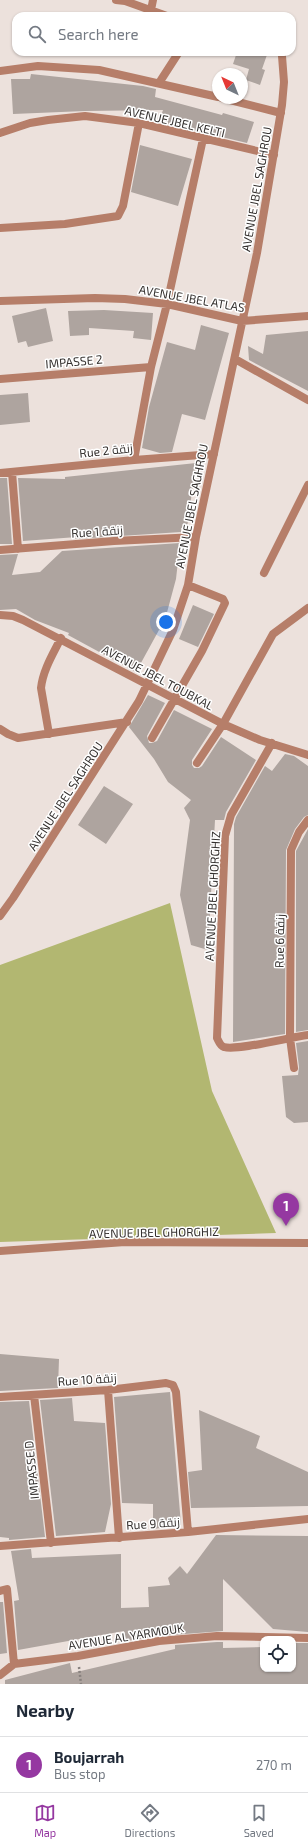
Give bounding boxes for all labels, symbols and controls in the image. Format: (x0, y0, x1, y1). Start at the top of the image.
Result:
search box (12, 12, 296, 56)
icon: search (26, 23, 48, 45)
text: Search here (58, 25, 139, 43)
north arrow (212, 68, 248, 104)
street label: AVENUE JBEL KELTI (124, 103, 226, 139)
street label: AVENUE JBEL SAGHROU (238, 125, 274, 253)
street label: AVENUE JBEL ATLAS (138, 282, 246, 314)
street label: IMPASSE 2 (45, 352, 103, 370)
street label: Rue 2 زنقة (79, 440, 134, 461)
street label: AVENUE JBEL SAGHROU (172, 443, 210, 569)
street label: Rue 1 زنقة (71, 522, 123, 541)
your location (156, 612, 176, 632)
street label: AVENUE JBEL TOUBKAL (100, 642, 216, 712)
street label: AVENUE JBEL SAGHROU (25, 739, 105, 853)
street label: AVENUE JBEL GHORGHIZ (202, 831, 222, 961)
street label: Rue 6 زنقة (272, 914, 287, 968)
pin: 1 (273, 1193, 299, 1226)
street label: AVENUE JBEL GHORGHIZ (89, 1224, 219, 1240)
street label: Rue 10 زنقة (57, 1370, 117, 1389)
street label: IMPASSE D (21, 1440, 41, 1500)
street label: Rue 9 زنقة (126, 1514, 180, 1533)
street label: AVENUE AL YARMOUK (67, 1620, 185, 1652)
map controls (260, 1636, 296, 1672)
button: locate (260, 1636, 296, 1672)
text: Nearby (16, 1700, 74, 1720)
text: Boujarrah (54, 1748, 124, 1766)
text: 1 (26, 1757, 32, 1773)
text: 270 m (256, 1757, 292, 1773)
text: Bus stop (54, 1766, 105, 1782)
tab: Map (34, 1802, 56, 1839)
tab: Directions (125, 1802, 175, 1839)
tab: Saved (244, 1802, 274, 1839)

